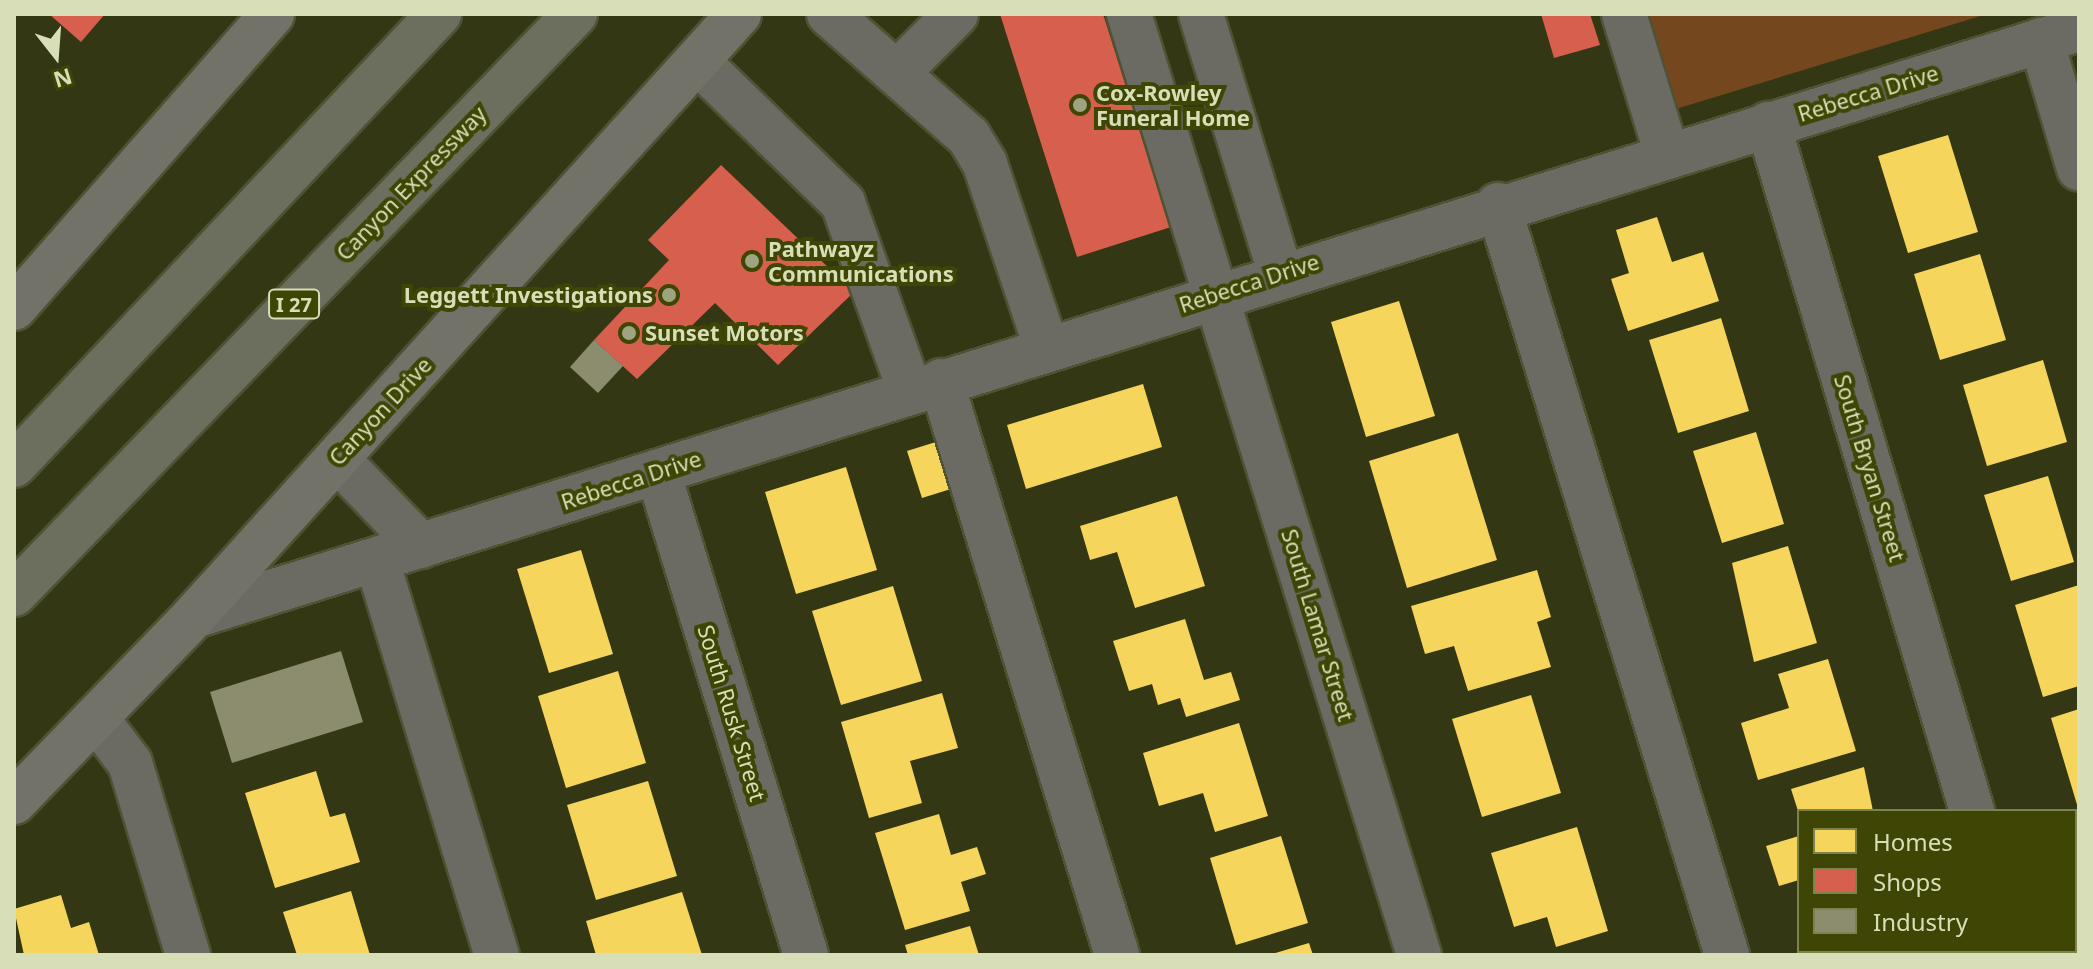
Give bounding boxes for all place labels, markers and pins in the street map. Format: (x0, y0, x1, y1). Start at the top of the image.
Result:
place label: Cox-Rowley Funeral Home (1096, 79, 1250, 130)
marker: Cox-Rowley Funeral Home (1071, 96, 1089, 114)
place label: Pathwayz Communications (768, 235, 954, 286)
marker: Pathwayz Communications (743, 252, 761, 270)
place label: Leggett Investigations (404, 282, 653, 308)
marker: Leggett Investigations (660, 286, 678, 304)
place label: Sunset Motors (645, 320, 804, 346)
marker: Sunset Motors (620, 324, 638, 342)

